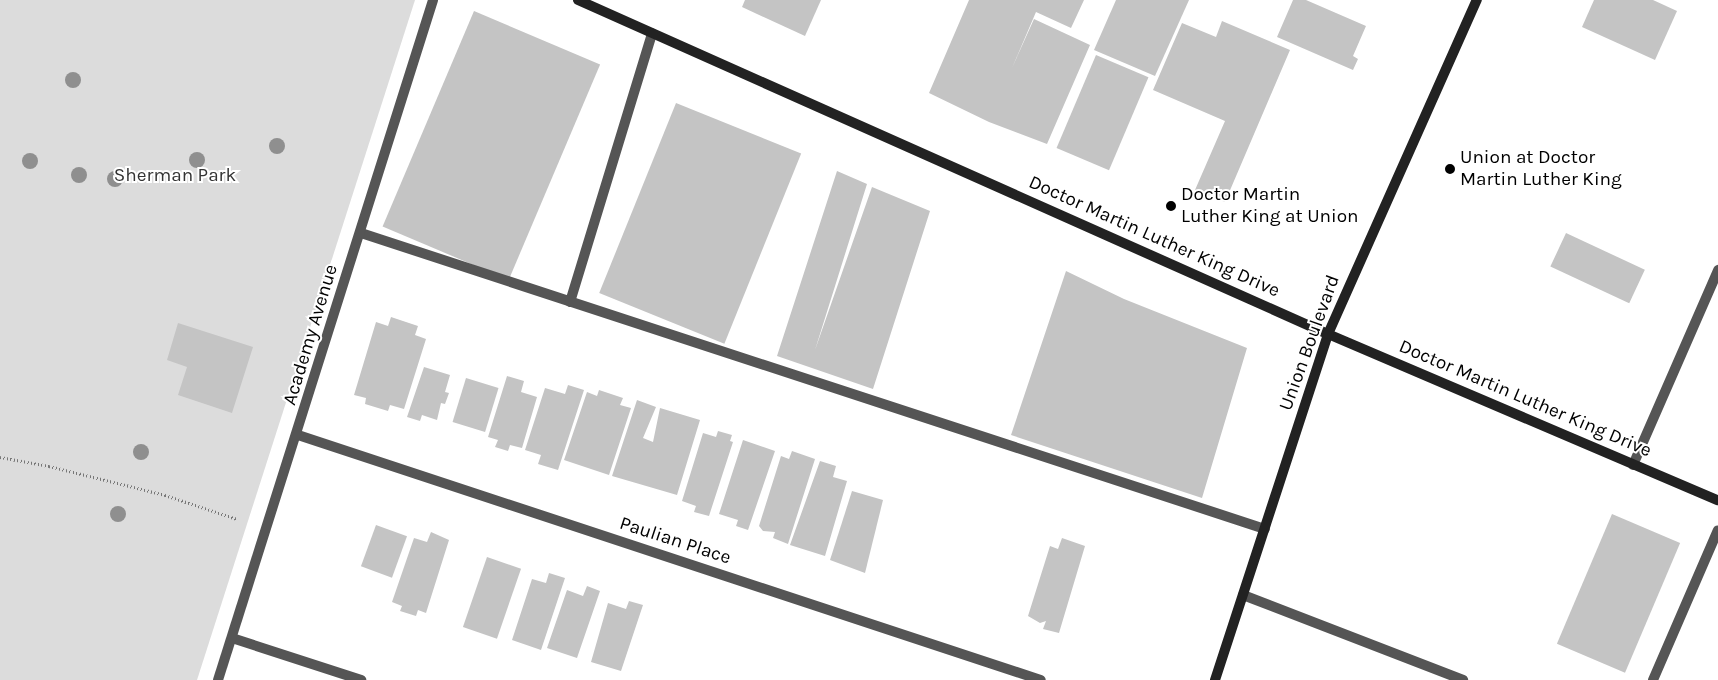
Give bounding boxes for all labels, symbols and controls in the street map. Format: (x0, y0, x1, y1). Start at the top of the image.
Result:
place label: Union at Doctor Martin Luther King (1460, 147, 1622, 191)
marker: Union at Doctor Martin Luther King (1444, 163, 1456, 175)
park label: Sherman Park (114, 165, 236, 187)
street label: Doctor Martin Luther King Drive (1025, 171, 1283, 303)
place label: Doctor Martin Luther King at Union (1181, 184, 1359, 228)
marker: Doctor Martin Luther King at Union (1165, 200, 1177, 212)
street label: Academy Avenue (279, 262, 343, 408)
street label: Union Boulevard (1275, 272, 1345, 414)
street label: Doctor Martin Luther King Drive (1395, 335, 1655, 463)
street label: Paulian Place (616, 512, 734, 570)

